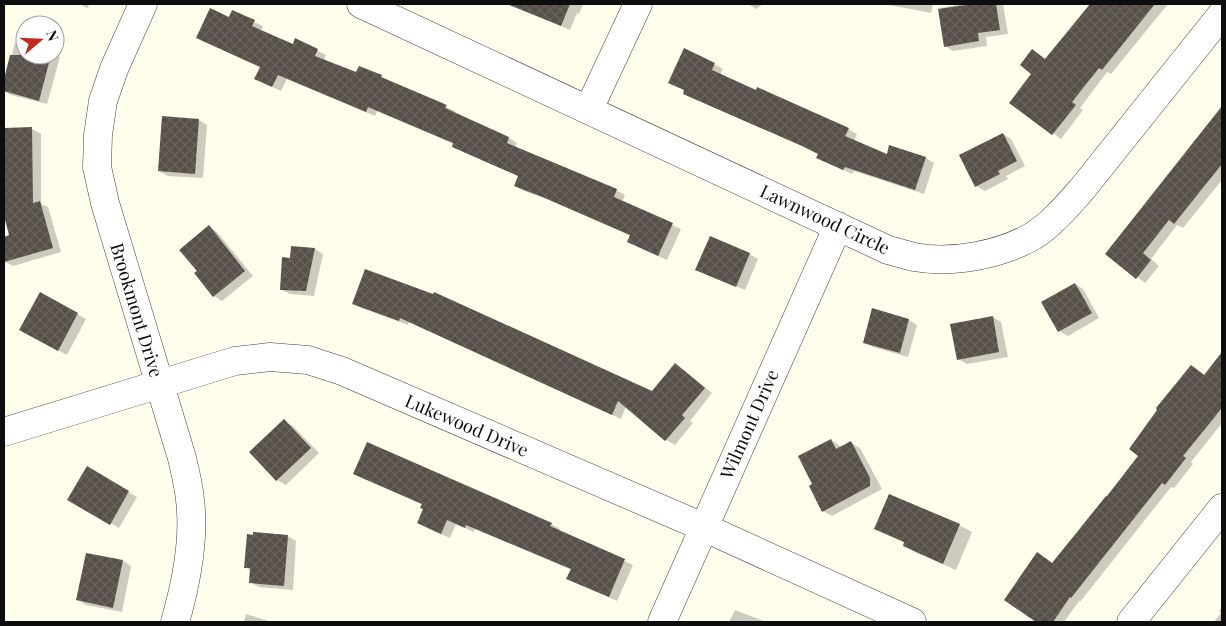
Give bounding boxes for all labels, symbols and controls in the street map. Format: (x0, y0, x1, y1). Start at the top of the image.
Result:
north arrow (15, 15, 65, 65)
text: N (42, 28, 63, 43)
street label: Lawnwood Circle (756, 178, 894, 260)
street label: Brookmont Drive (105, 240, 169, 380)
street label: Wilmont Drive (714, 365, 784, 483)
street label: Lukewood Drive (402, 388, 532, 462)

